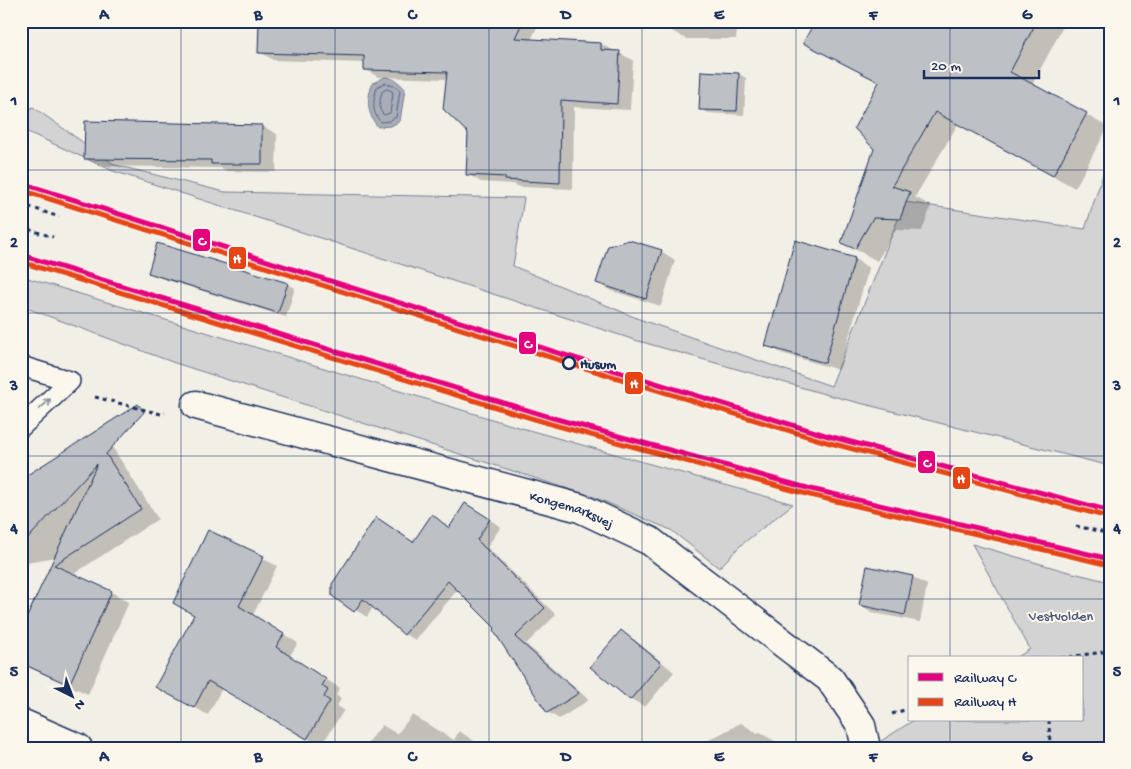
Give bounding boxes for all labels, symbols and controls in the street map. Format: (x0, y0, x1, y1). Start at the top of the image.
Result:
text: A (98, 7, 110, 26)
text: B (253, 7, 263, 26)
text: C (407, 7, 418, 26)
text: D (559, 7, 572, 26)
text: E (714, 7, 725, 26)
text: F (868, 7, 879, 26)
text: G (1022, 7, 1033, 26)
scale bar (924, 48, 1038, 80)
text: 20 m (931, 58, 961, 76)
text: 1 (10, 93, 17, 112)
text: 1 (1113, 93, 1120, 112)
line badge: C (192, 228, 211, 252)
text: C (197, 234, 207, 251)
text: 2 (10, 235, 18, 254)
text: 2 (1113, 235, 1121, 254)
line badge: H (228, 246, 247, 270)
text: H (233, 252, 242, 269)
line badge: C (518, 331, 537, 355)
text: C (523, 337, 533, 354)
marker: Husum (562, 356, 576, 370)
place label: Husum (580, 357, 616, 374)
line badge: H (624, 371, 644, 395)
text: H (630, 377, 639, 394)
text: 3 (9, 378, 18, 397)
text: 3 (1112, 378, 1121, 397)
one-way arrow (39, 398, 52, 410)
line badge: C (917, 450, 936, 474)
text: C (922, 456, 932, 473)
line badge: H (952, 466, 971, 490)
text: H (957, 472, 966, 489)
street label: Kongemarksvej (527, 489, 616, 534)
text: 4 (9, 521, 18, 540)
text: 4 (1112, 521, 1121, 540)
park label: Vestvolden (1028, 609, 1094, 626)
legend (908, 656, 1084, 722)
text: 5 (10, 664, 19, 683)
text: 5 (1113, 664, 1122, 683)
text: Railway C (954, 670, 1017, 688)
north arrow (48, 672, 98, 722)
text: N (70, 694, 88, 713)
text: Railway H (954, 694, 1017, 712)
text: A (98, 749, 110, 768)
text: B (253, 749, 263, 768)
text: C (407, 749, 418, 768)
text: D (559, 749, 572, 768)
text: E (714, 749, 725, 768)
text: F (868, 749, 879, 768)
text: G (1022, 749, 1033, 768)

